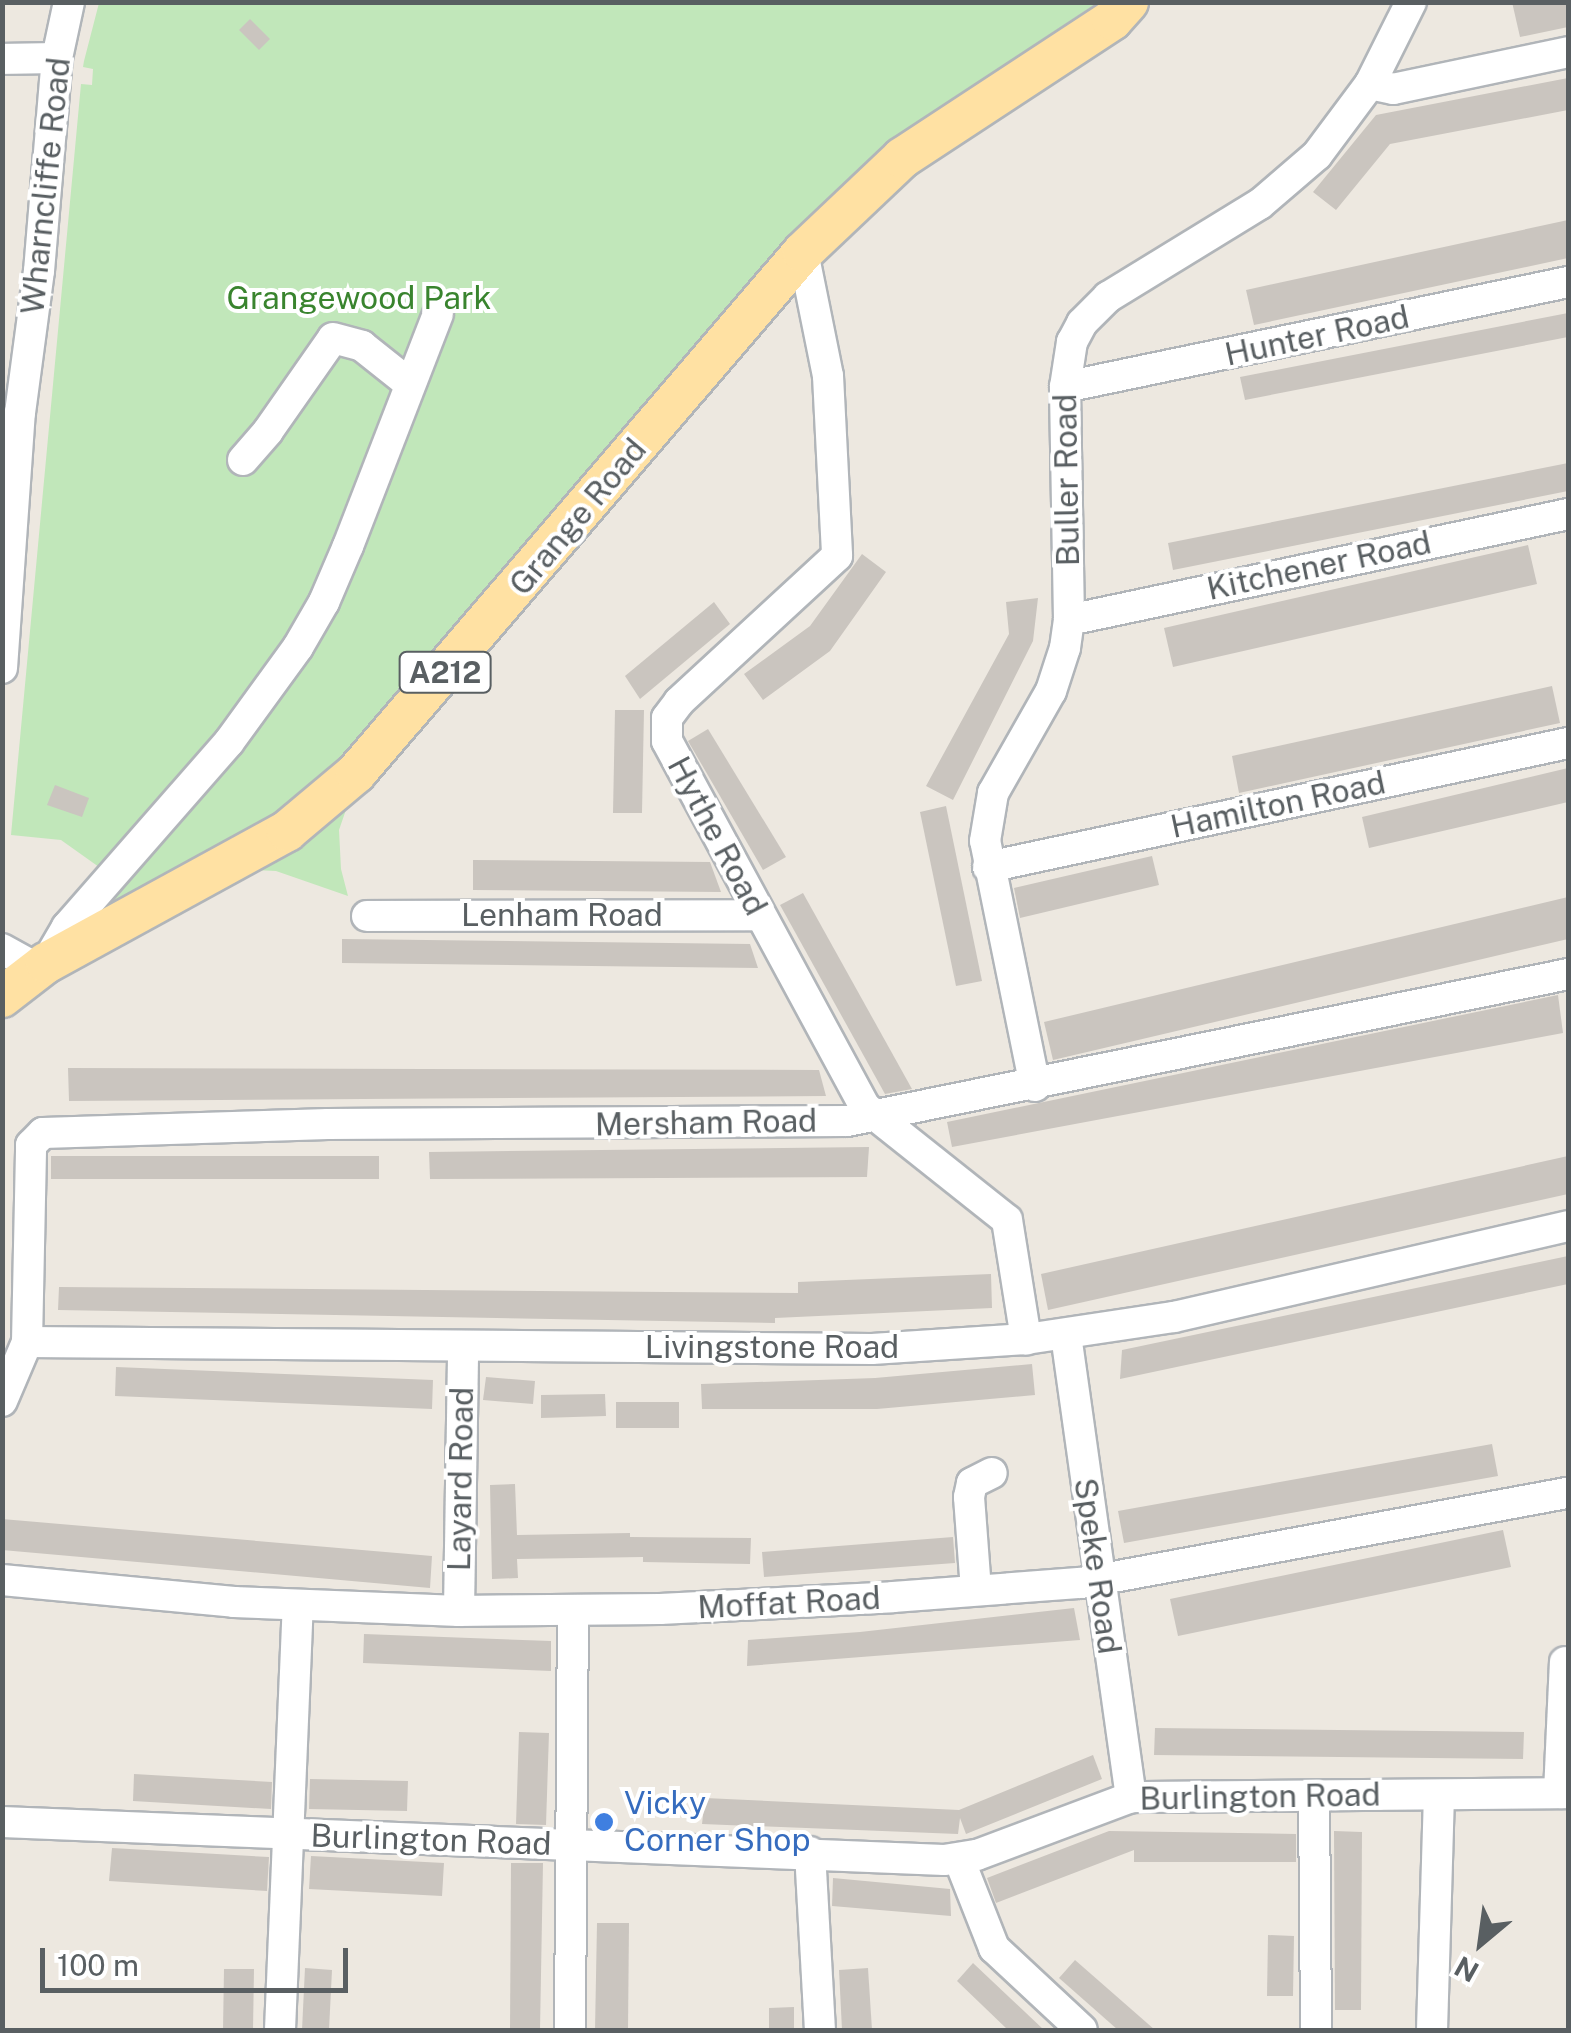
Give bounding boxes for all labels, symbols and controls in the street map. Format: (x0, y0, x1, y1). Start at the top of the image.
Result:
street label: Wharncliffe Road (13, 56, 79, 316)
park label: Grangewood Park (227, 279, 491, 317)
street label: Hunter Road (1221, 298, 1413, 374)
street label: Buller Road (1046, 393, 1088, 567)
street label: Grange Road (501, 431, 655, 603)
street label: Kitchener Road (1203, 523, 1435, 609)
road number: A212 (398, 647, 492, 697)
street label: Hythe Road (659, 750, 775, 922)
street label: Hamilton Road (1167, 764, 1389, 846)
street label: Lenham Road (461, 896, 663, 934)
street label: Mersham Road (595, 1102, 817, 1144)
street label: Livingstone Road (645, 1328, 899, 1366)
street label: Layard Road (440, 1386, 482, 1572)
street label: Speke Road (1066, 1475, 1128, 1657)
street label: Moffat Road (696, 1579, 882, 1627)
street label: Burlington Road (1139, 1776, 1381, 1818)
place label: Vicky Corner Shop (624, 1785, 811, 1860)
marker: Vicky Corner Shop (593, 1811, 615, 1833)
street label: Burlington Road (310, 1817, 552, 1863)
north arrow (1431, 1893, 1531, 1993)
scale bar (45, 1928, 352, 1990)
text: 100 m (57, 1947, 139, 1983)
text: N (1449, 1950, 1484, 1989)

